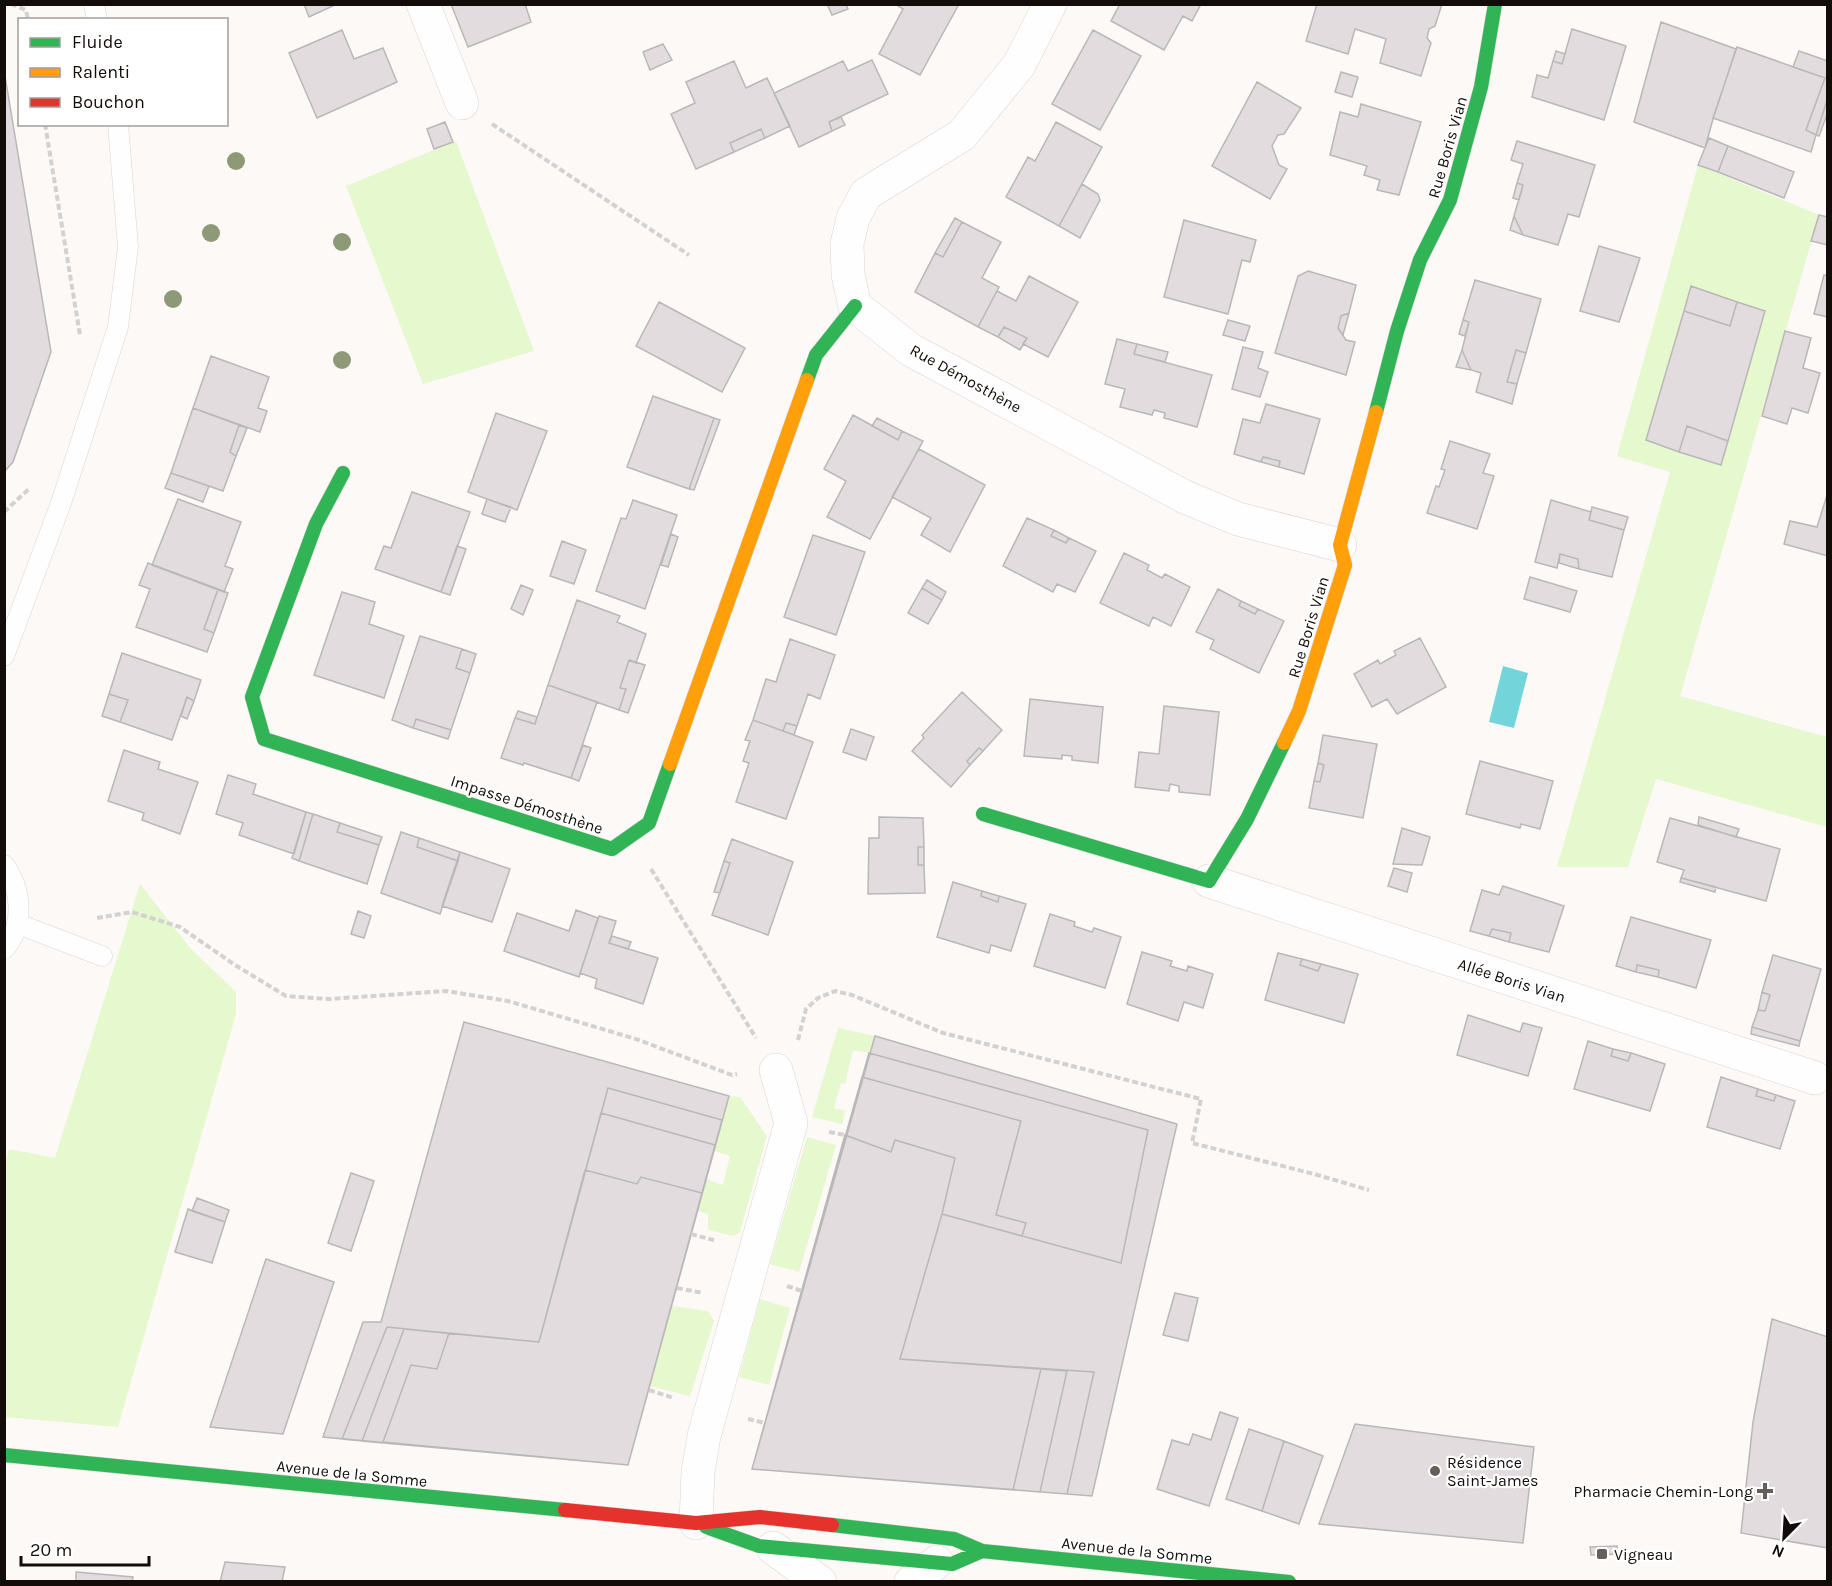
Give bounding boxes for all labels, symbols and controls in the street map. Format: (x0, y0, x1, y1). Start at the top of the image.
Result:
legend (18, 18, 228, 126)
text: Fluide (72, 31, 123, 53)
text: Ralenti (72, 61, 130, 83)
text: Bouchon (72, 91, 145, 113)
street label: Rue Boris Vian (1424, 94, 1471, 200)
street label: Rue Démosthène (907, 340, 1025, 417)
street label: Rue Boris Vian (1284, 574, 1333, 680)
street label: Impasse Démosthène (448, 771, 605, 838)
street label: Allée Boris Vian (1456, 954, 1568, 1007)
place label: Résidence Saint-James (1447, 1453, 1538, 1490)
street label: Avenue de la Somme (276, 1456, 428, 1491)
marker: Résidence Saint-James (1428, 1464, 1442, 1478)
place label: Pharmacie Chemin-Long (1574, 1482, 1753, 1501)
marker: Pharmacie Chemin-Long (1758, 1484, 1772, 1498)
north arrow (1754, 1508, 1814, 1568)
scale bar (21, 1529, 148, 1567)
street label: Avenue de la Somme (1061, 1533, 1213, 1568)
text: 20 m (30, 1539, 72, 1561)
text: N (1769, 1540, 1787, 1562)
place label: Vigneau (1614, 1545, 1673, 1564)
marker: Vigneau (1595, 1547, 1609, 1561)

